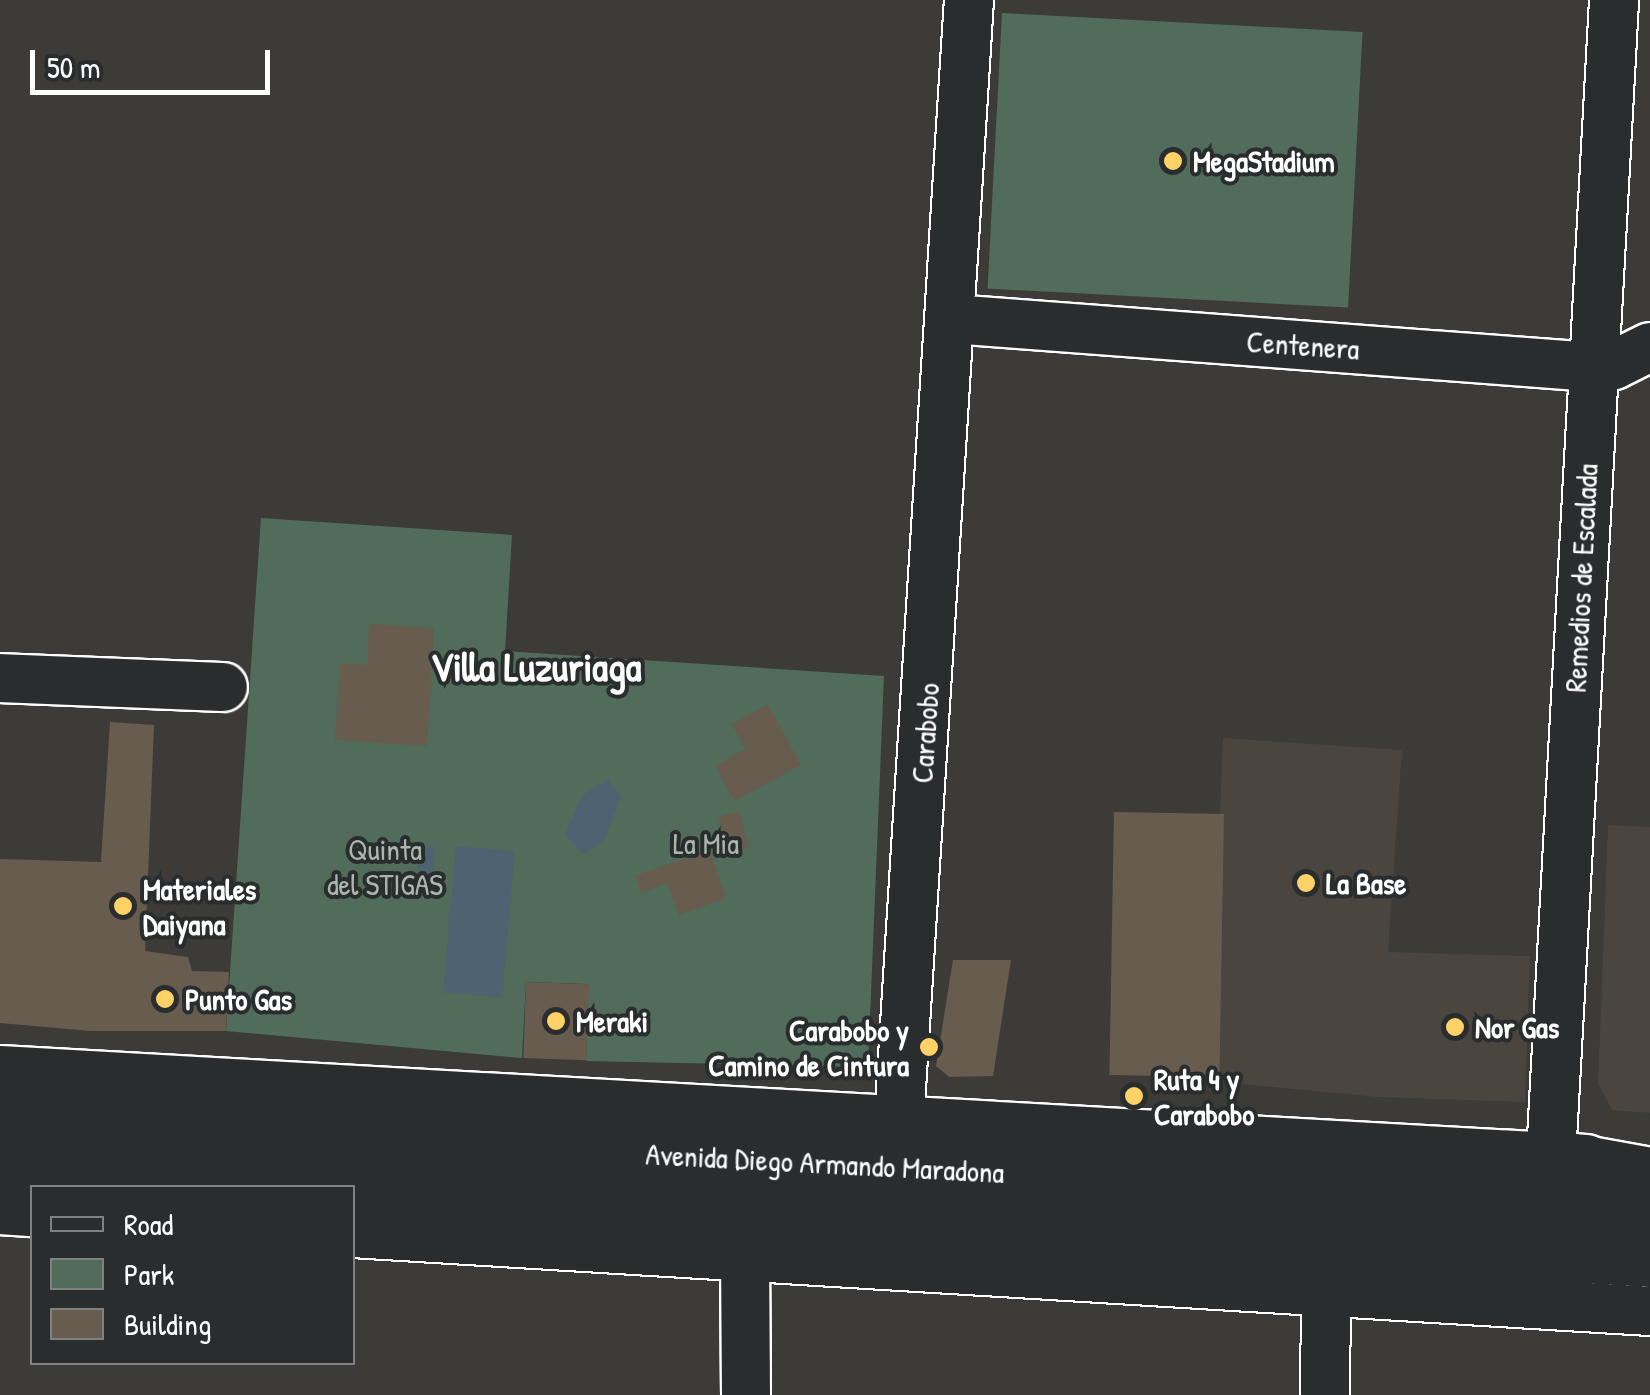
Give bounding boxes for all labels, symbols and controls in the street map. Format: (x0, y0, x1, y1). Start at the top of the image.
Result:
scale bar (35, 30, 275, 92)
text: 50 m (47, 47, 100, 87)
place label: MegaStadium (1193, 143, 1335, 179)
marker: MegaStadium (1162, 150, 1184, 172)
street label: Centenera (1245, 323, 1361, 367)
street label: Remedios de Escalada (1557, 463, 1605, 693)
district label: Villa Luzuriaga (430, 642, 642, 690)
street label: Carabobo (904, 682, 946, 784)
park label: La Mia (673, 825, 739, 861)
park label: Quinta del STIGAS (327, 831, 443, 902)
place label: La Base (1326, 865, 1406, 901)
place label: Materiales Daiyana (143, 871, 256, 942)
marker: La Base (1295, 872, 1317, 894)
marker: Materiales Daiyana (112, 895, 134, 917)
place label: Punto Gas (185, 981, 292, 1017)
marker: Punto Gas (154, 988, 176, 1010)
place label: Meraki (576, 1003, 648, 1039)
place label: Nor Gas (1475, 1009, 1559, 1045)
marker: Meraki (545, 1010, 567, 1032)
place label: Carabobo y Camino de Cintura (708, 1012, 909, 1082)
marker: Nor Gas (1444, 1016, 1466, 1038)
marker: Carabobo y Camino de Cintura (918, 1036, 940, 1058)
place label: Ruta 4 y Carabobo (1154, 1061, 1254, 1132)
marker: Ruta 4 y Carabobo (1123, 1085, 1145, 1107)
street label: Avenida Diego Armando Maradona (645, 1136, 1005, 1190)
legend (30, 1185, 355, 1365)
text: Road (124, 1204, 173, 1244)
text: Park (124, 1254, 174, 1294)
text: Building (124, 1304, 211, 1344)

